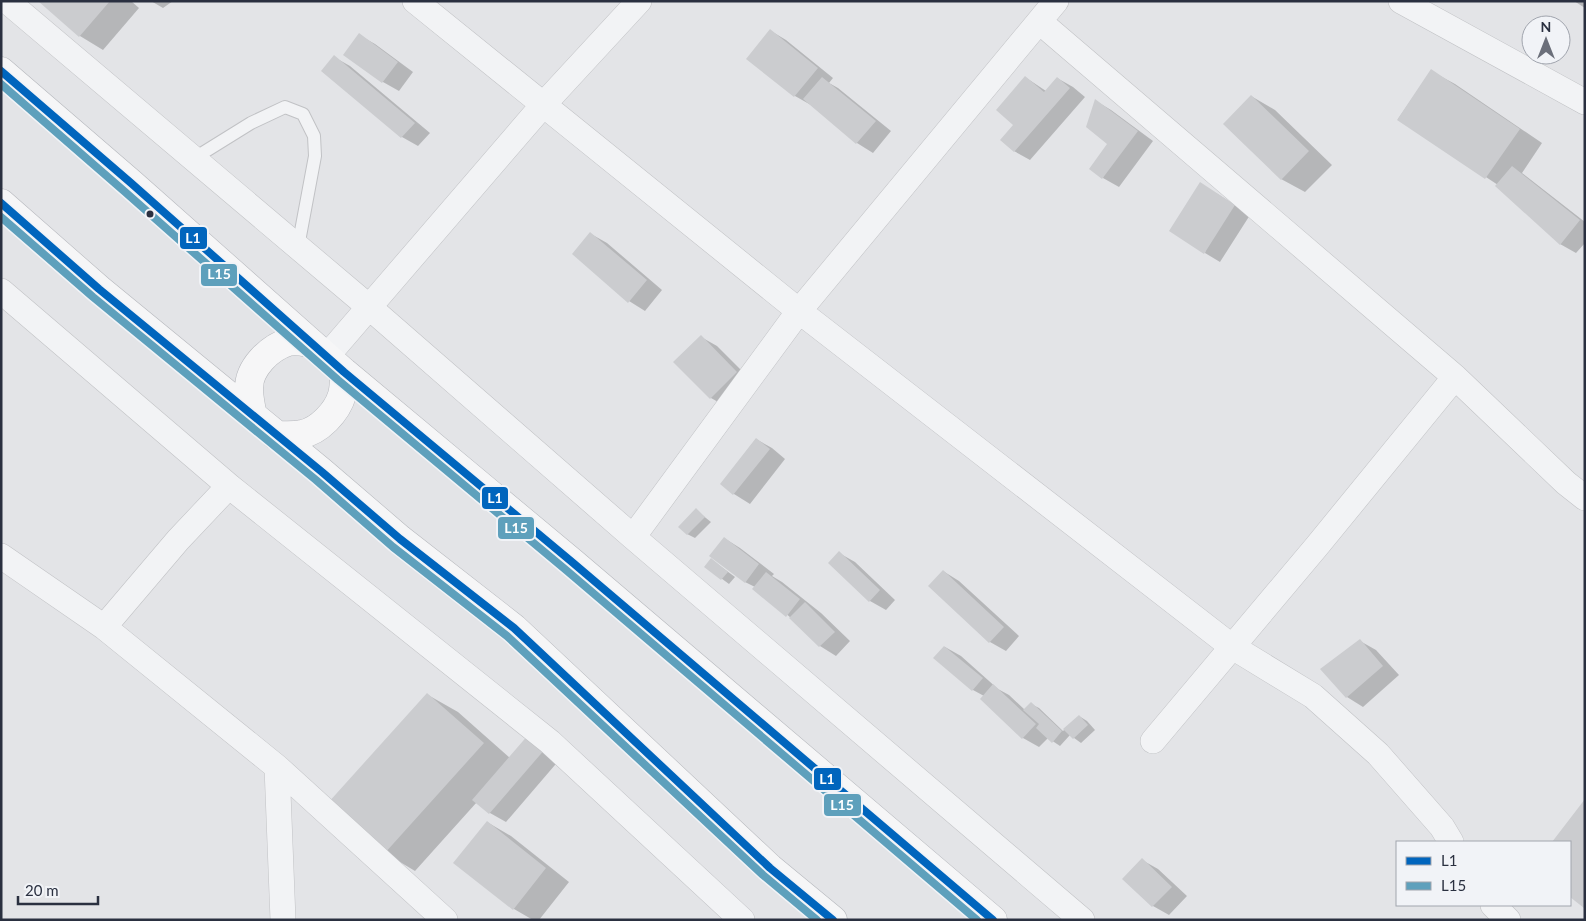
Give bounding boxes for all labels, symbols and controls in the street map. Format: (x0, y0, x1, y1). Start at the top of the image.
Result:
north arrow (1521, 15, 1571, 65)
text: N (1541, 18, 1551, 35)
unlabelled marker (145, 209, 155, 219)
line badge: L1 (179, 226, 208, 250)
text: L1 (185, 229, 201, 246)
line badge: L15 (200, 263, 238, 287)
text: L15 (207, 265, 231, 282)
line badge: L1 (481, 486, 509, 510)
text: L1 (487, 489, 503, 506)
line badge: L15 (497, 516, 535, 540)
text: L15 (504, 519, 528, 536)
line badge: L1 (813, 767, 842, 791)
text: L1 (819, 770, 835, 787)
line badge: L15 (823, 793, 862, 817)
text: L15 (830, 796, 854, 813)
legend (1396, 841, 1571, 906)
text: L1 (1441, 851, 1457, 869)
scale bar (18, 874, 98, 906)
text: L15 (1441, 876, 1466, 894)
text: 20 m (25, 881, 59, 899)

